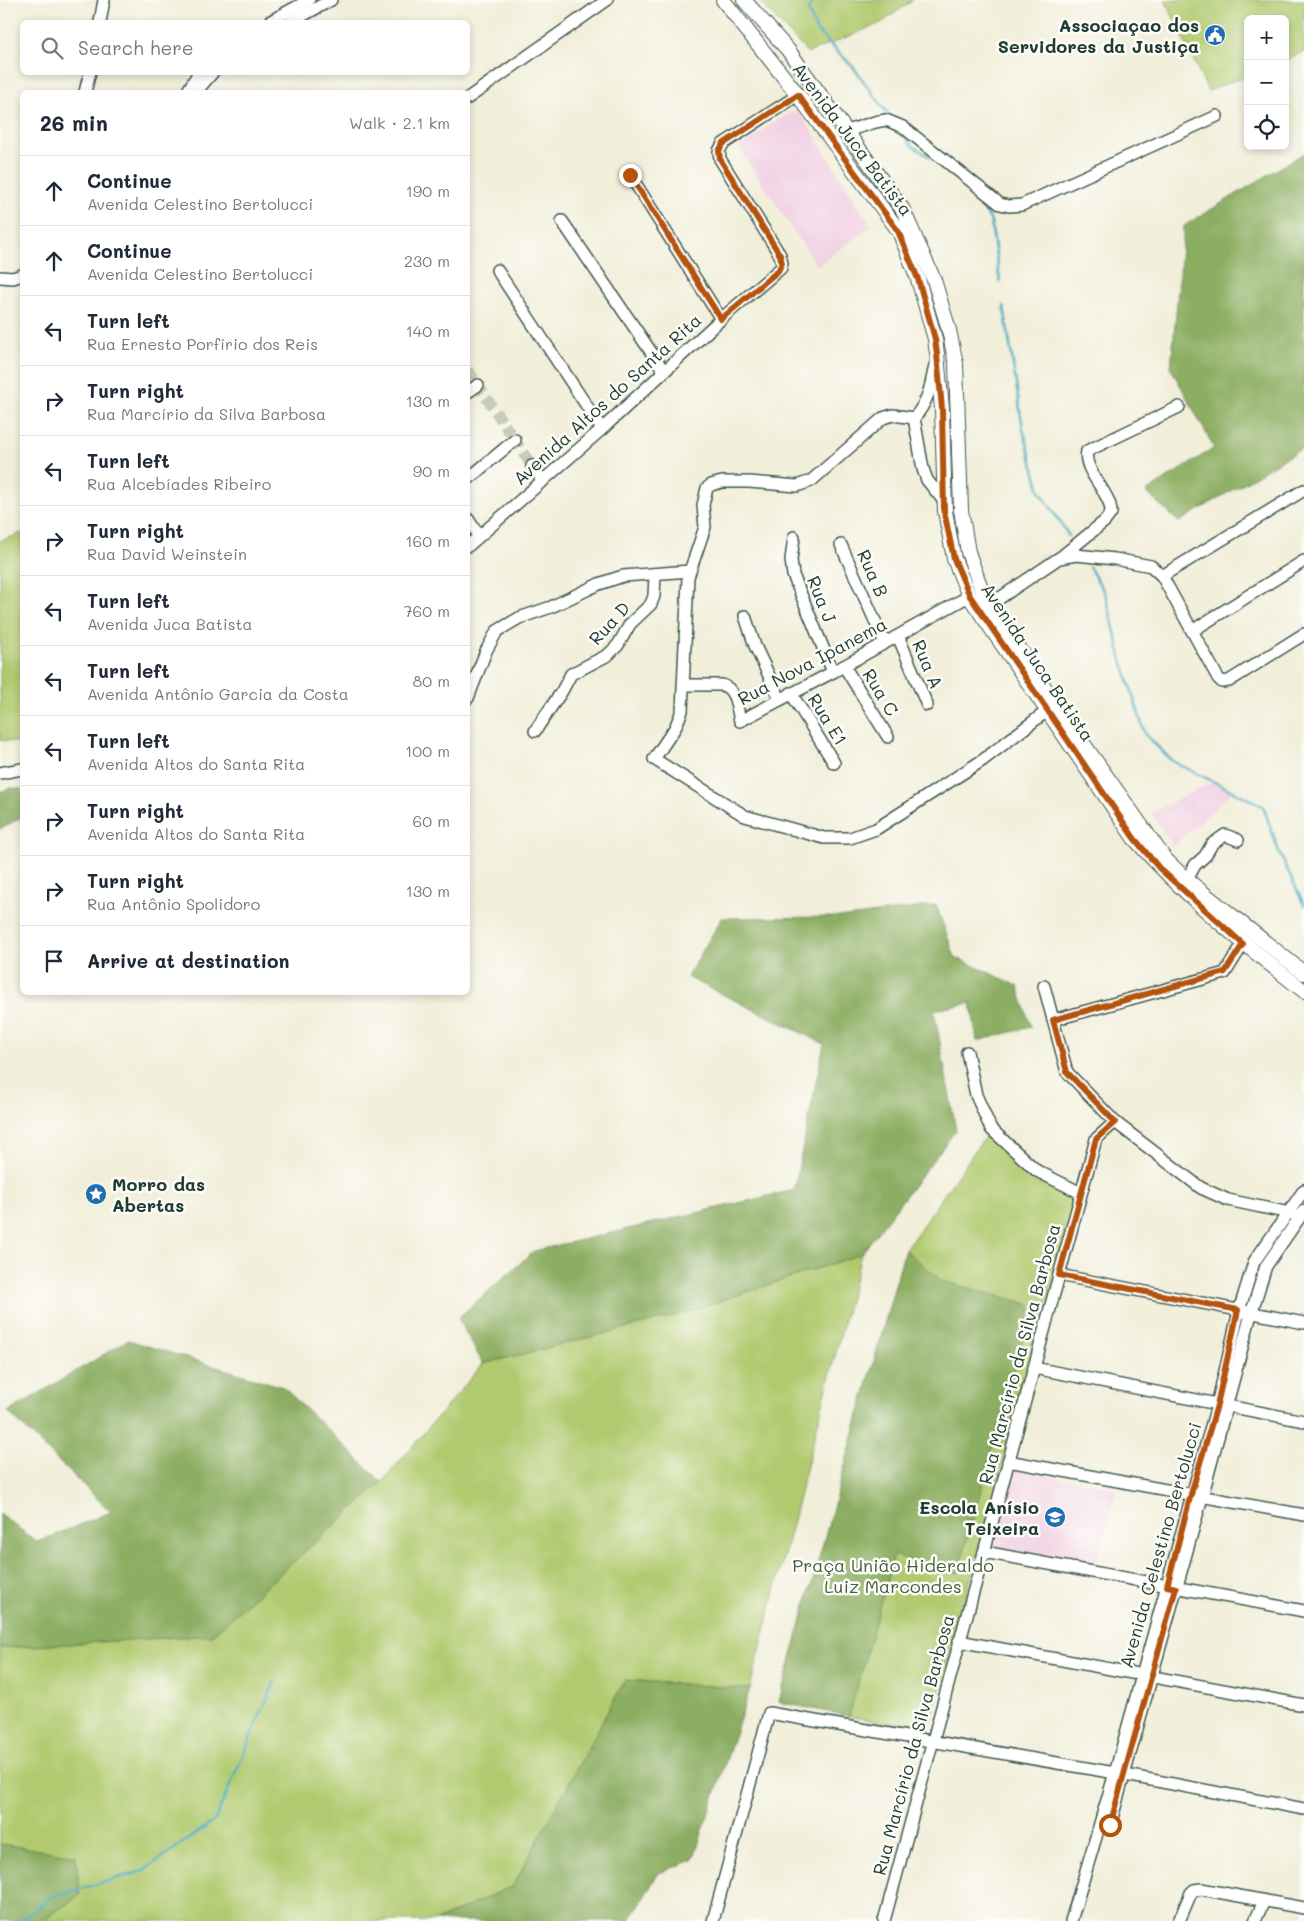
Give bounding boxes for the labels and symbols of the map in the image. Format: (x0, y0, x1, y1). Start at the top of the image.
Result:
place label: Associaçao dos Servidores da Justiça (998, 13, 1199, 58)
public building icon: Associaçao dos Servidores da Justiça (1203, 23, 1227, 47)
street label: Avenida Juca Batista (787, 57, 919, 221)
route end (619, 164, 642, 187)
street label: Avenida Altos do Santa Rita (508, 308, 706, 490)
street label: Rua B (852, 545, 894, 601)
street label: Rua J (802, 572, 842, 626)
street label: Avenida Juca Batista (976, 578, 1100, 746)
street label: Rua D (583, 596, 635, 650)
street label: Rua Nova Ipanema (733, 612, 891, 710)
street label: Rua A (907, 636, 949, 692)
street label: Rua C (858, 664, 905, 720)
street label: Rua E1 (803, 689, 853, 749)
place label: Morro das Abertas (112, 1172, 205, 1217)
place icon: Morro das Abertas (84, 1182, 108, 1206)
street label: Rua Marcírio da Silva Barbosa (973, 1221, 1065, 1487)
street label: Avenida Celestino Bertolucci (1113, 1419, 1207, 1671)
place label: Escola Anísio Teixeira (919, 1495, 1039, 1540)
school or university icon: Escola Anísio Teixeira (1043, 1505, 1067, 1529)
park label: Praça União Hideraldo Luiz Marcondes (792, 1553, 994, 1598)
street label: Rua Marcírio da Silva Barbosa (867, 1612, 959, 1878)
route start (1099, 1814, 1122, 1837)

